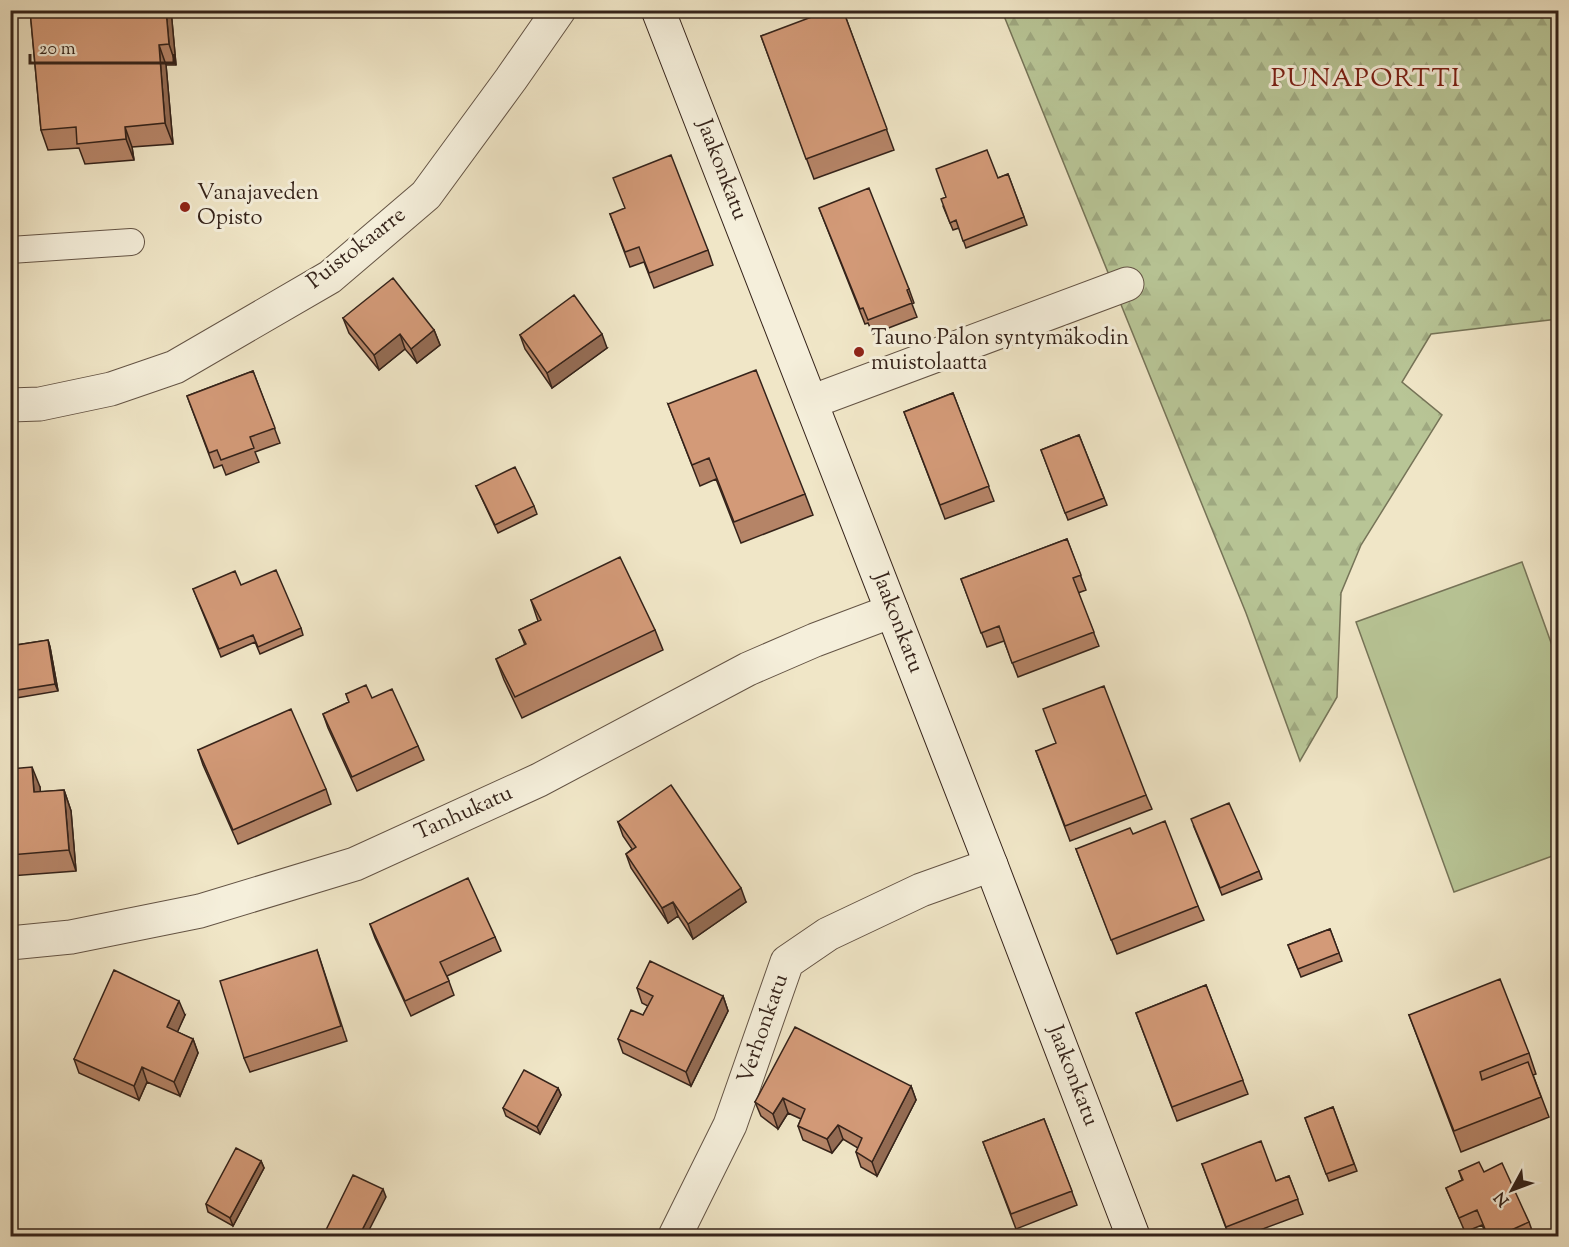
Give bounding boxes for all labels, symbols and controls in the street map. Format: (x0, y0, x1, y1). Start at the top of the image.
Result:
scale bar (30, 27, 174, 65)
text: 20 m (39, 37, 76, 63)
district label: PUNAPORTTI (1271, 61, 1461, 98)
street label: Jaakonkatu (687, 114, 755, 225)
place label: Vanajaveden Opisto (197, 178, 319, 235)
marker: Vanajaveden Opisto (178, 200, 192, 214)
street label: Puistokaarre (301, 200, 413, 298)
place label: Tauno Palon syntymäkodin muistolaatta (871, 323, 1129, 380)
marker: Tauno Palon syntymäkodin muistolaatta (852, 345, 866, 359)
street label: Jaakonkatu (863, 567, 931, 678)
street label: Tanhukatu (410, 778, 518, 850)
street label: Verhonkatu (730, 970, 798, 1088)
street label: Jaakonkatu (1038, 1020, 1106, 1131)
north arrow (1482, 1160, 1542, 1220)
text: N (1490, 1186, 1515, 1211)

